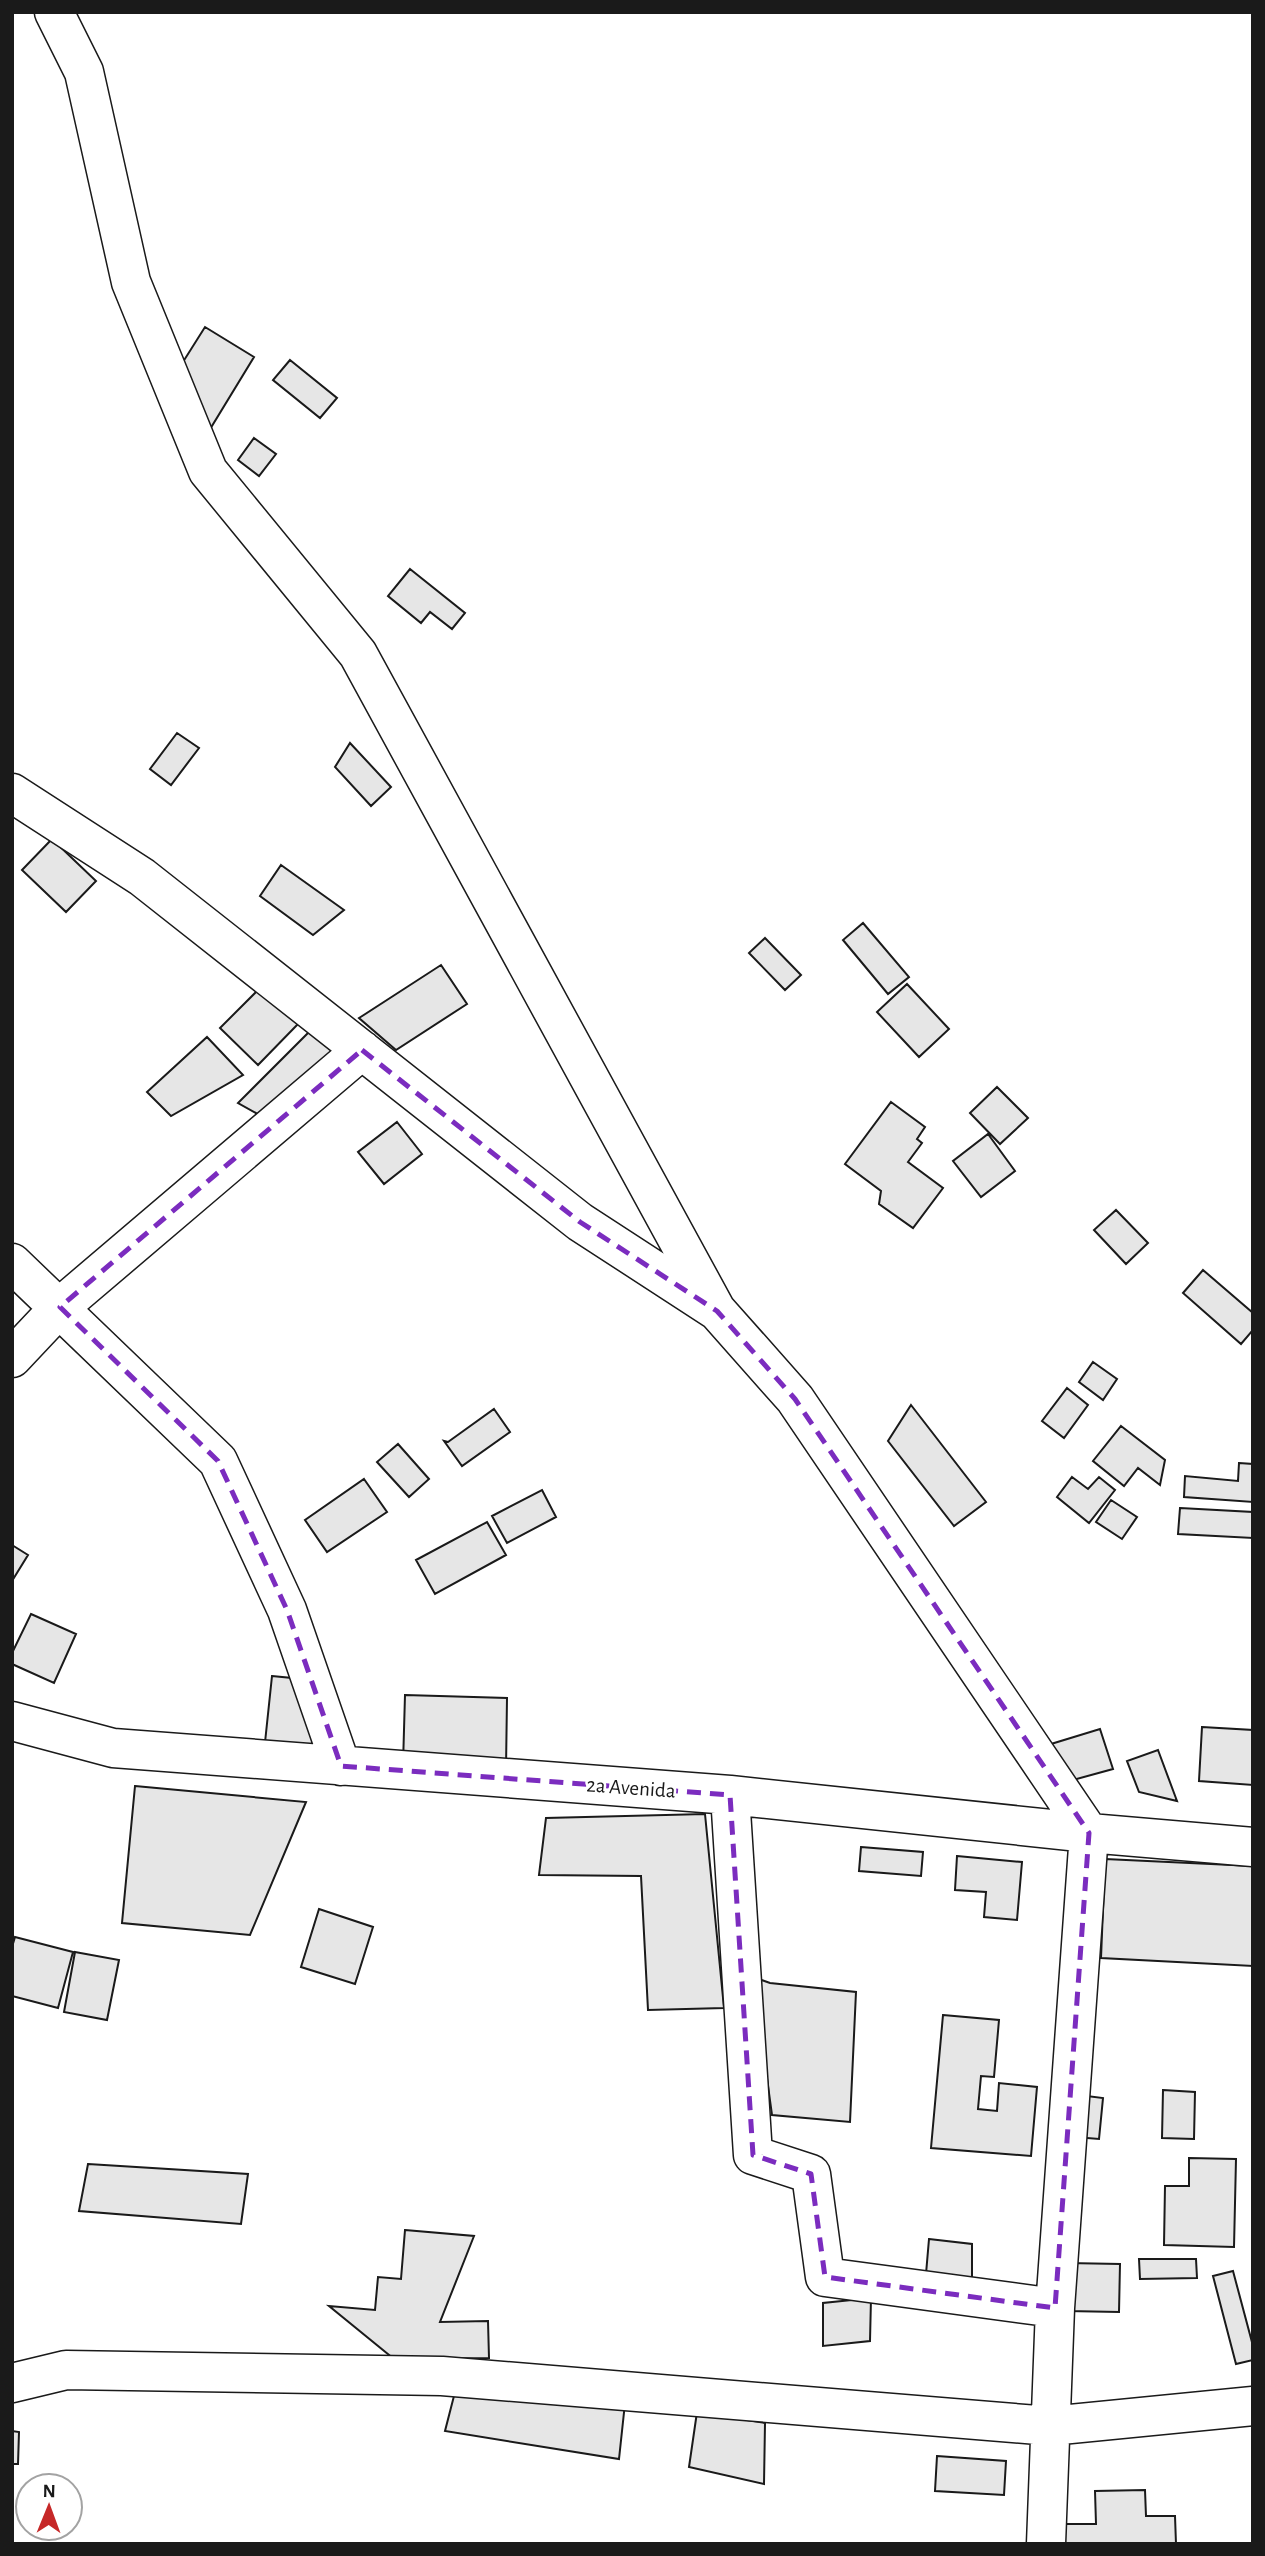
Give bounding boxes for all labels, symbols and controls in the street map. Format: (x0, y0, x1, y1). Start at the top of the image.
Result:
street label: 2a Avenida (586, 1774, 677, 1802)
north arrow (14, 2472, 84, 2542)
text: N (42, 2482, 56, 2501)

